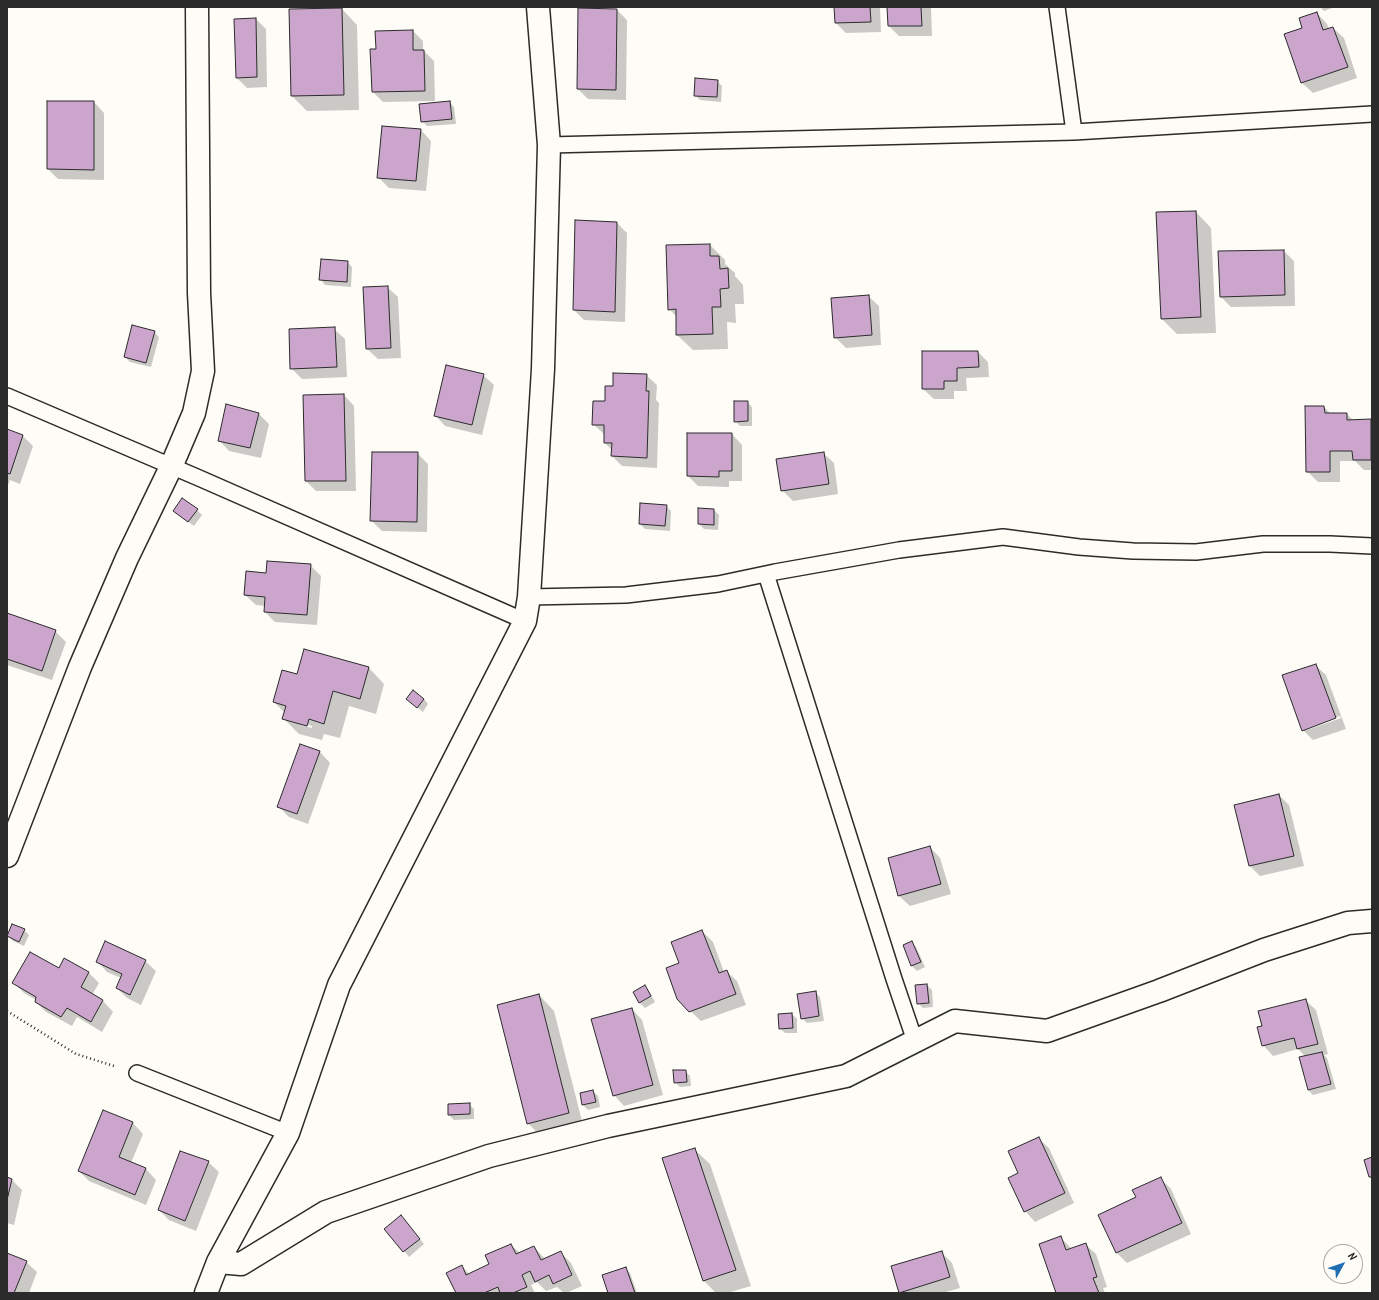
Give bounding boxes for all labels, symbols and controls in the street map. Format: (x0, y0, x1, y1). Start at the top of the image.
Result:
north arrow (1323, 1244, 1363, 1284)
text: N (1342, 1248, 1361, 1265)

